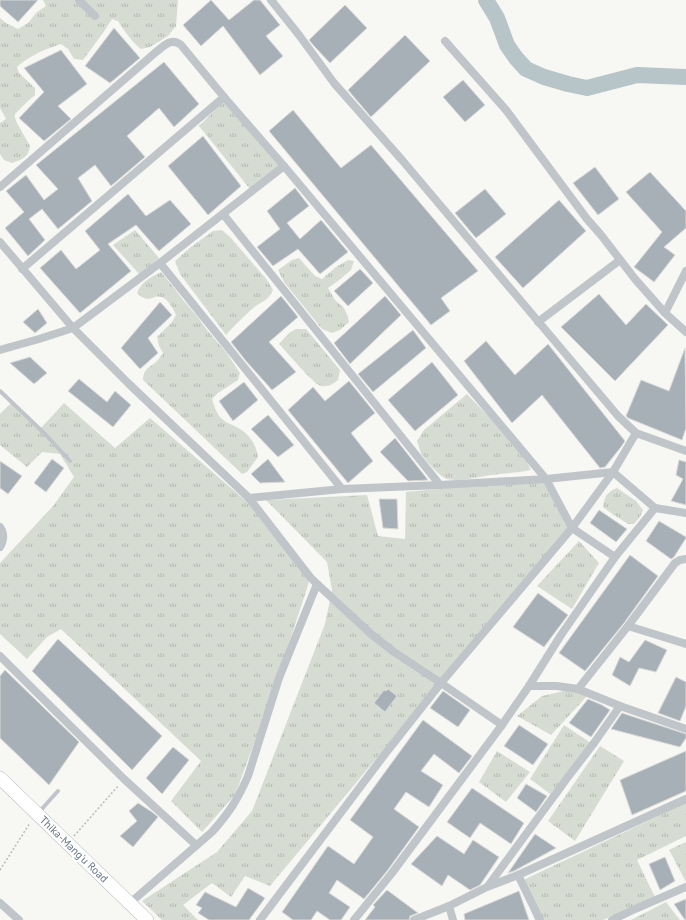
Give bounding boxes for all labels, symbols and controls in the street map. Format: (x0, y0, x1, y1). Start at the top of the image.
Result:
street label: Thika-Mang'u Road (37, 813, 111, 885)

